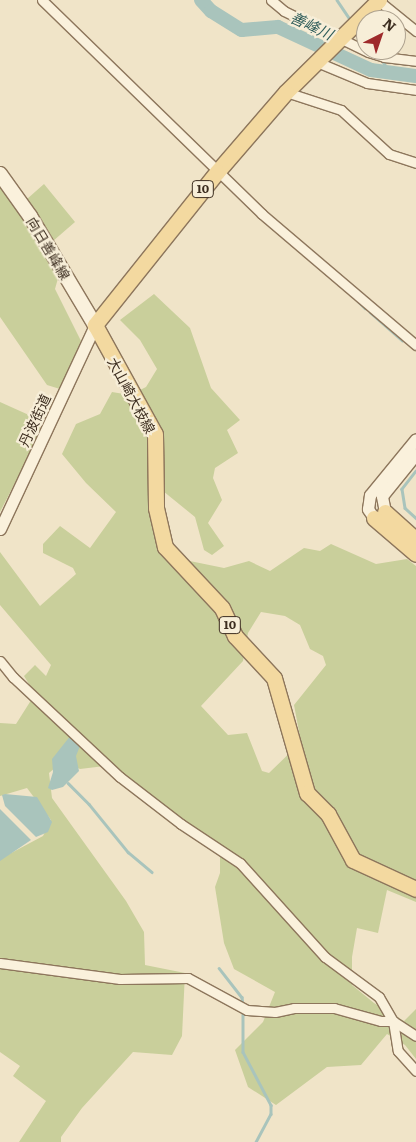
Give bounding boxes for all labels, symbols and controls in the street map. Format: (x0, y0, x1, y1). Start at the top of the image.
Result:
water label: 善峰川 (288, 7, 336, 43)
north arrow (356, 10, 406, 60)
text: N (379, 13, 401, 36)
road number: 10 (192, 180, 214, 198)
street label: 向日善峰線 (24, 214, 74, 282)
street label: 大山崎大枝線 (105, 354, 159, 436)
street label: 丹波街道 (15, 391, 53, 449)
road number: 10 (219, 616, 241, 634)

